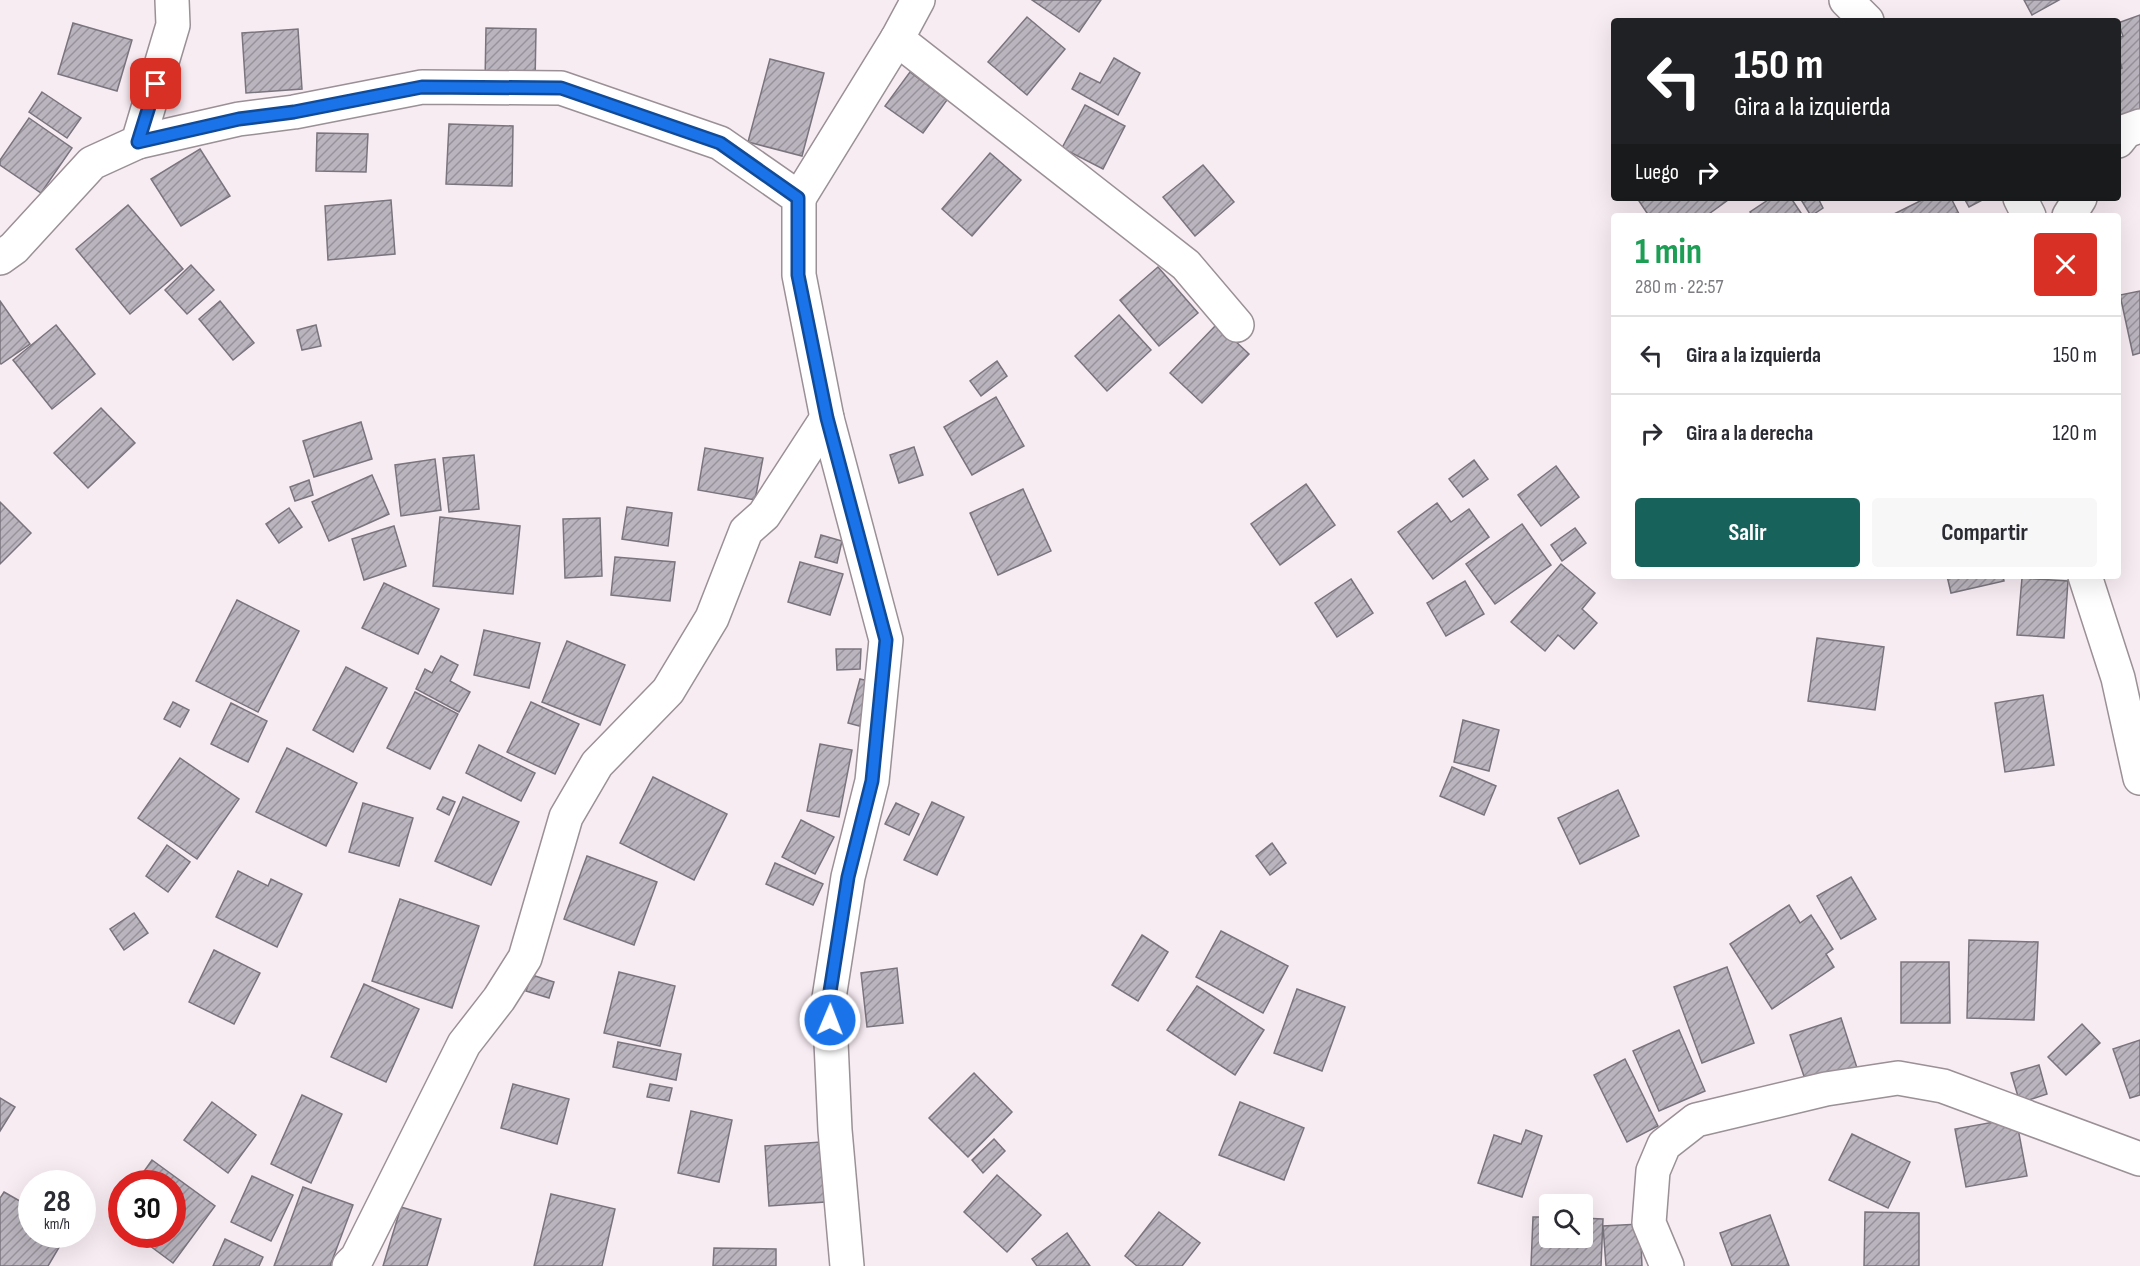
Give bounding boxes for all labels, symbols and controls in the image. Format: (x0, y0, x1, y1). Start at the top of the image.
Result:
text: 150 m (1734, 40, 1823, 91)
icon: left (1635, 42, 1713, 120)
pin (130, 58, 181, 109)
icon: arrive (139, 67, 172, 100)
text: Gira a la izquierda (1734, 91, 1891, 123)
icon: right (1691, 156, 1724, 189)
text: Luego (1635, 159, 1679, 186)
text: 1 min (1635, 231, 1702, 274)
button: close (2034, 233, 2097, 296)
text: 280 m · 22:57 (1635, 275, 1724, 299)
icon: left (1635, 339, 1668, 372)
text: Gira a la izquierda (1686, 342, 1821, 369)
text: 150 m (2053, 342, 2097, 369)
icon: right (1635, 417, 1668, 450)
text: Gira a la derecha (1686, 420, 1813, 447)
text: 120 m (2053, 420, 2097, 447)
button: Salir (1635, 498, 1860, 567)
button: Compartir (1872, 498, 2097, 567)
position arrow (798, 988, 862, 1052)
speed limit sign: 30 (108, 1170, 186, 1248)
text: 28 (43, 1184, 71, 1220)
map controls (1539, 1194, 1593, 1248)
button: search (1539, 1194, 1593, 1248)
text: km/h (44, 1215, 70, 1234)

